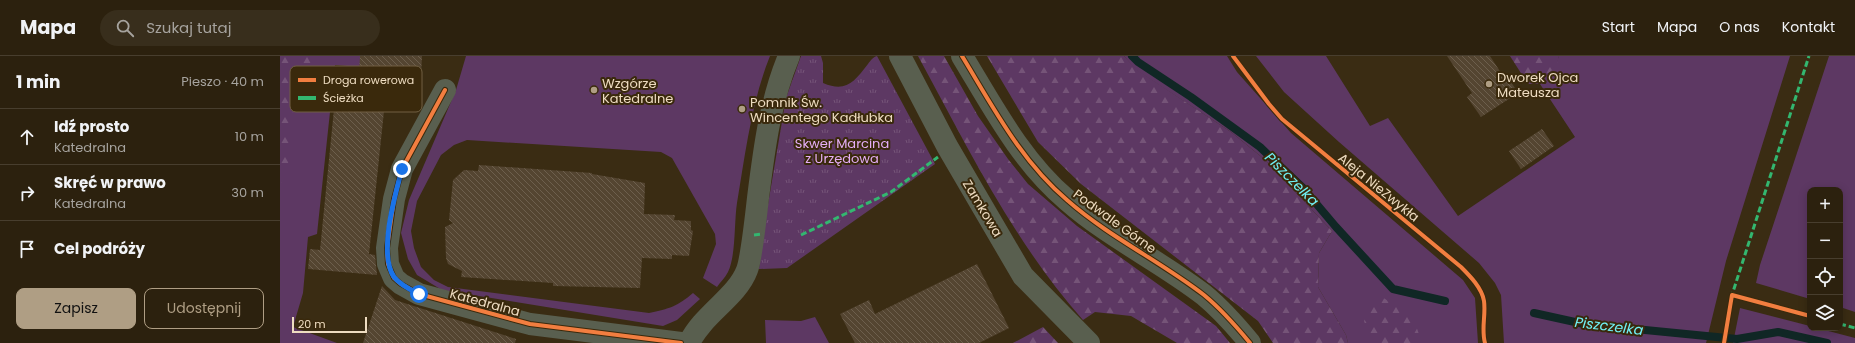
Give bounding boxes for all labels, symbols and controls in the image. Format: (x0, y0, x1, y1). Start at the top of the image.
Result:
search box (100, 10, 380, 46)
text: Mapa (20, 14, 76, 41)
icon: search (114, 17, 136, 39)
text: Szukaj tutaj (146, 17, 231, 38)
text: Start (1602, 17, 1635, 37)
text: Mapa (1657, 17, 1697, 37)
text: O nas (1719, 17, 1760, 37)
text: Kontakt (1782, 17, 1835, 37)
legend (290, 66, 422, 112)
place label: Dworek Ojca Mateusza (1497, 68, 1578, 102)
text: 1 min (16, 70, 60, 94)
text: Pieszo · 40 m (181, 72, 264, 91)
text: Droga rowerowa (323, 72, 414, 88)
place label: Wzgórze Katedralne (602, 74, 673, 108)
marker: Dworek Ojca Mateusza (1484, 79, 1494, 89)
marker: Wzgórze Katedralne (589, 85, 599, 95)
text: Ścieżka (323, 90, 364, 106)
place label: Pomnik Św. Wincentego Kadłubka (750, 93, 893, 127)
marker: Pomnik Św. Wincentego Kadłubka (737, 104, 747, 114)
text: Idź prosto (54, 116, 129, 137)
icon: ahead (16, 126, 38, 148)
text: 10 m (235, 127, 264, 146)
park label: Skwer Marcina z Urzędowa (795, 134, 889, 168)
text: Katedralna (54, 138, 126, 157)
water label: Piszczelka (1261, 148, 1324, 211)
street label: Aleja NieZwykła (1334, 149, 1423, 226)
route end (393, 160, 411, 178)
text: Skręć w prawo (54, 172, 166, 193)
street label: Zamkowa (958, 176, 1007, 240)
icon: right (16, 182, 38, 204)
text: 30 m (231, 183, 264, 202)
street label: Podwale Górne (1069, 185, 1160, 258)
map controls (1807, 187, 1843, 331)
button: + (1807, 187, 1843, 223)
text: Katedralna (54, 194, 126, 213)
button: − (1807, 223, 1843, 259)
icon: arrive (16, 238, 38, 260)
text: Cel podróży (54, 238, 145, 259)
button: locate (1807, 259, 1843, 295)
street label: Katedralna (448, 284, 522, 321)
route start (410, 285, 428, 303)
button: Zapisz (16, 288, 136, 329)
button: Udostępnij (144, 288, 264, 329)
button: layers (1807, 295, 1843, 331)
water label: Piszczelka (1574, 312, 1645, 340)
scale bar (292, 315, 367, 334)
text: 20 m (298, 316, 326, 332)

